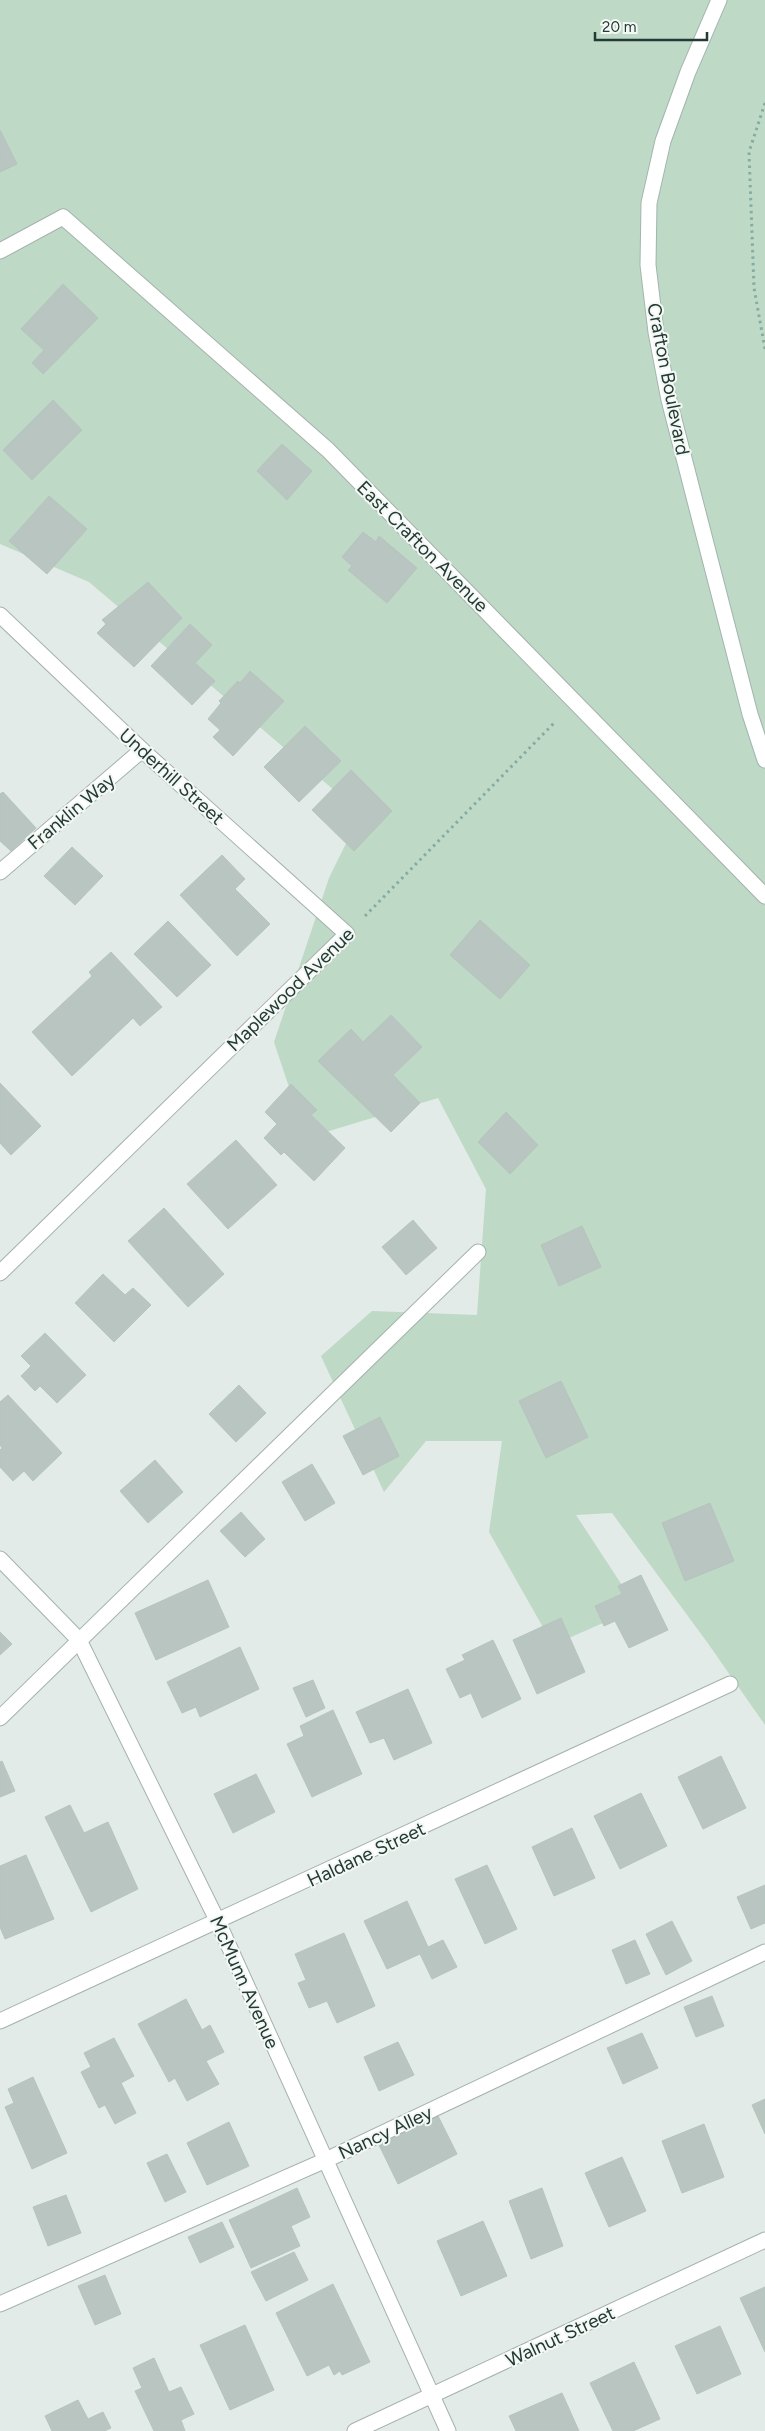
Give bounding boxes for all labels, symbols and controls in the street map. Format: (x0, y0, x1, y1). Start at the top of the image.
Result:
scale bar (595, 10, 708, 42)
text: 20 m (602, 18, 636, 36)
street label: Crafton Boulevard (642, 301, 695, 457)
street label: East Crafton Avenue (352, 476, 493, 617)
street label: Underhill Street (114, 723, 229, 829)
street label: Franklin Way (23, 768, 120, 855)
street label: Maplewood Avenue (222, 923, 359, 1056)
street label: Haldane Street (303, 1817, 429, 1892)
street label: McMunn Avenue (205, 1912, 284, 2052)
street label: Nancy Alley (335, 2101, 436, 2164)
street label: Walnut Street (502, 2301, 618, 2372)

